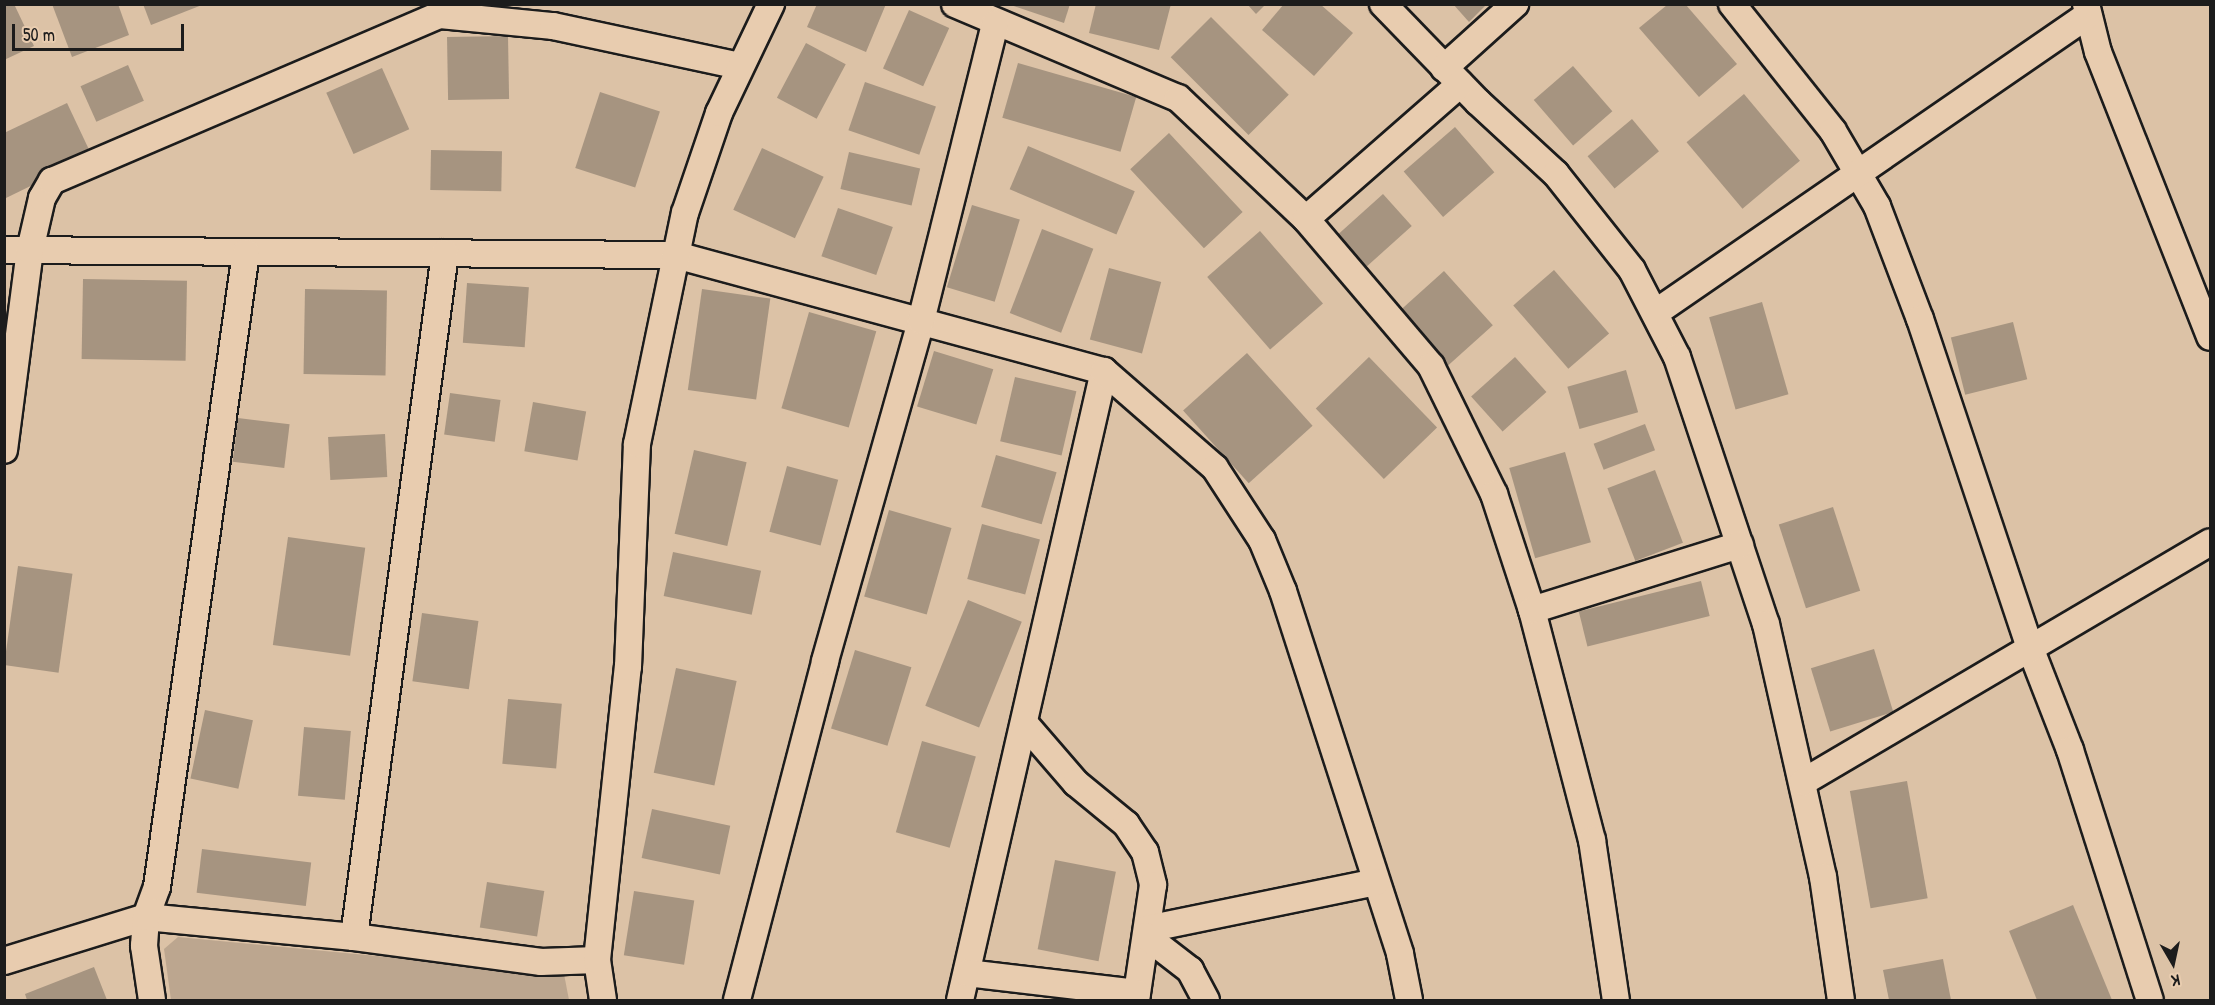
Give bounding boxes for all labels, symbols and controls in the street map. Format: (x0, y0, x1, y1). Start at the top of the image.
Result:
scale bar (15, 12, 188, 50)
text: 50 m (23, 22, 55, 47)
north arrow (2143, 933, 2203, 993)
text: K (2170, 969, 2182, 992)

